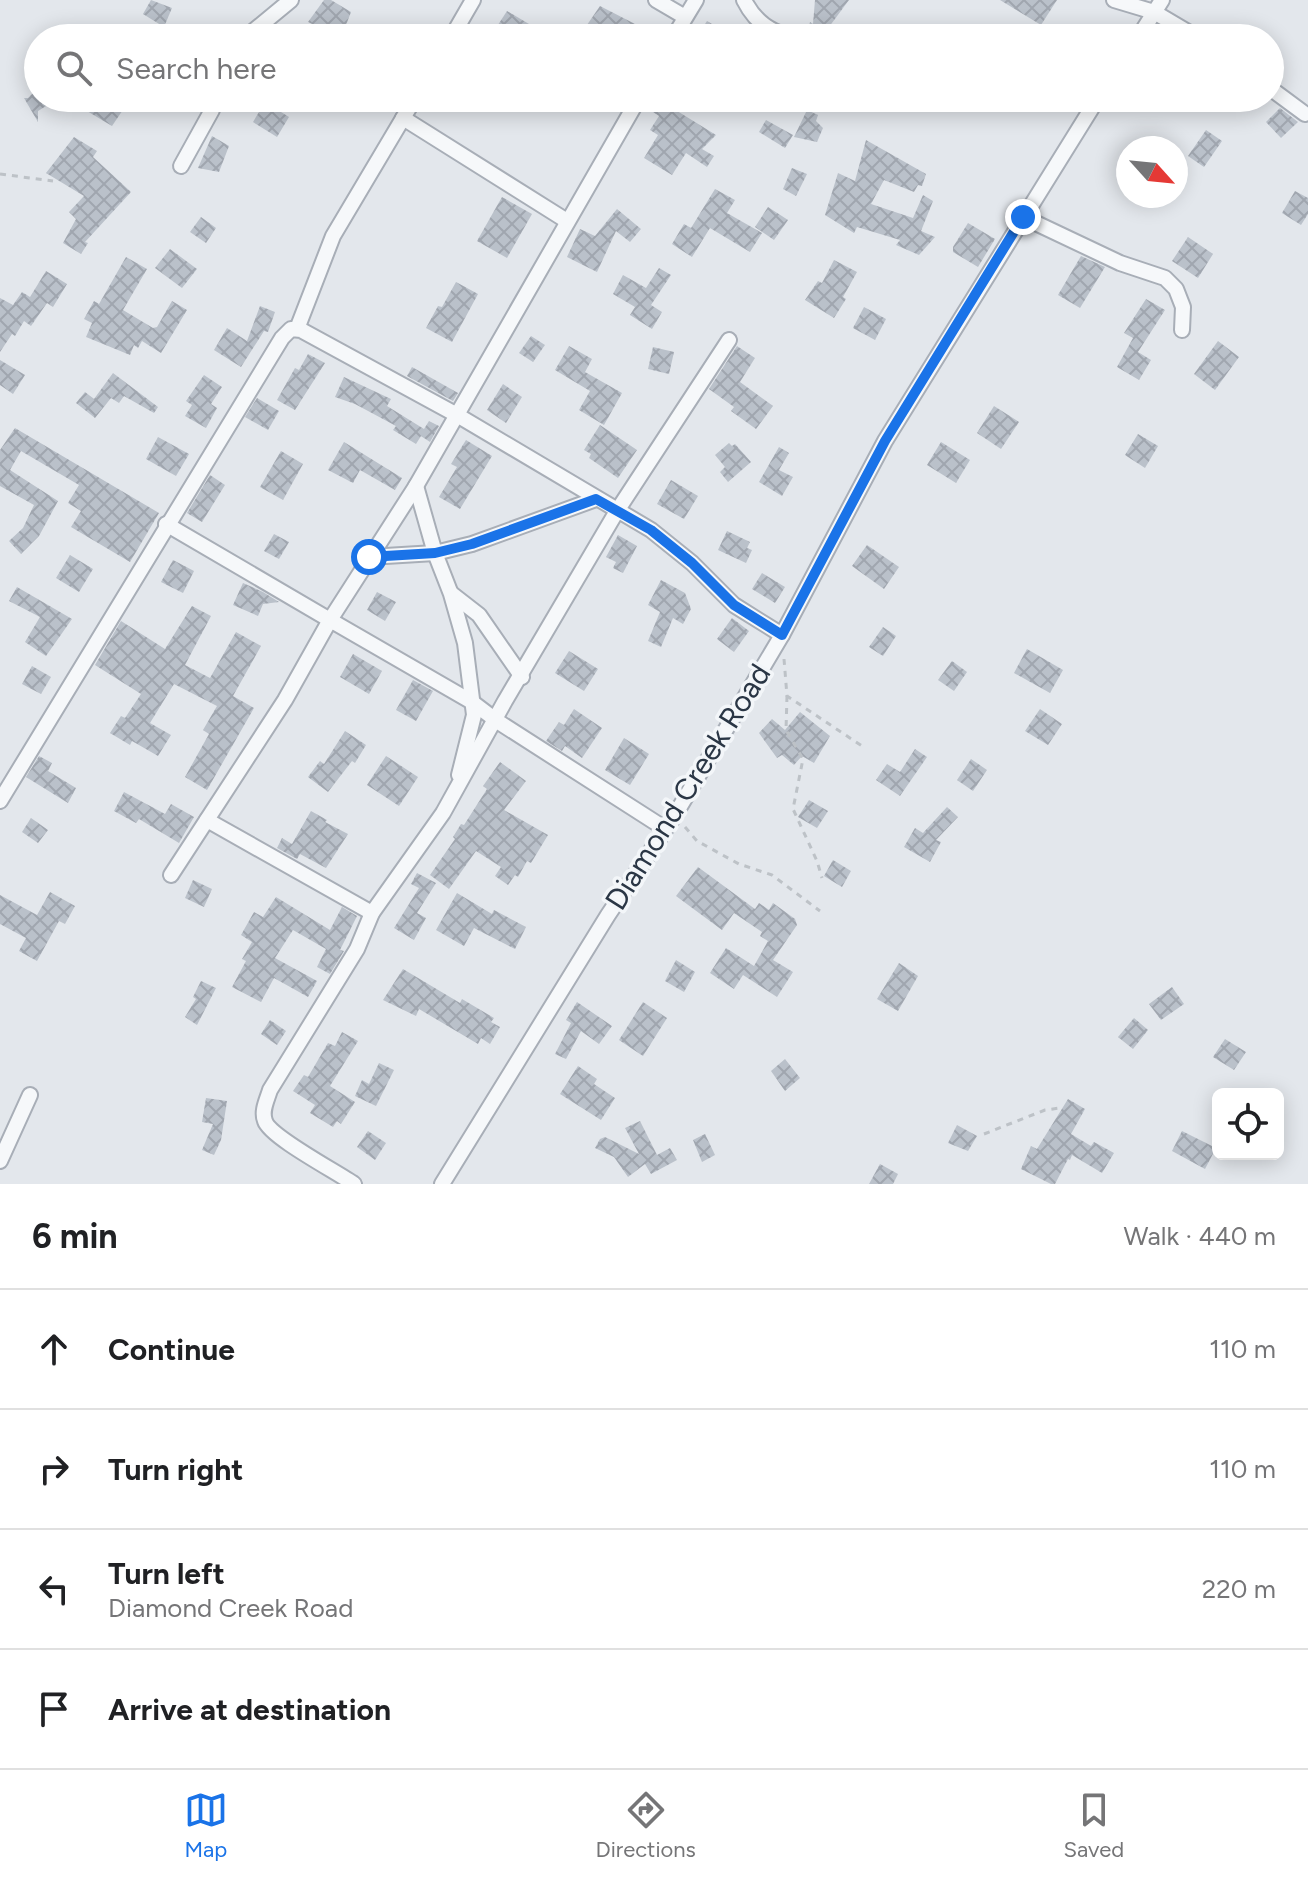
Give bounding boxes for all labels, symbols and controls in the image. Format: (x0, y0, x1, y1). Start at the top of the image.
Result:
search box (24, 24, 1284, 112)
icon: search (52, 46, 96, 90)
text: Search here (116, 50, 276, 87)
north arrow (1116, 136, 1188, 208)
route end (1005, 199, 1041, 235)
route start (351, 539, 387, 575)
street label: Diamond Creek Road (597, 657, 778, 917)
map controls (1212, 1088, 1284, 1160)
button: locate (1212, 1088, 1284, 1160)
text: 6 min (32, 1216, 118, 1257)
text: Walk · 440 m (1124, 1220, 1276, 1252)
icon: ahead (32, 1327, 76, 1371)
text: Continue (108, 1331, 235, 1368)
text: 110 m (1209, 1333, 1276, 1365)
icon: right (32, 1447, 76, 1491)
text: Turn right (108, 1451, 243, 1488)
text: 110 m (1209, 1453, 1276, 1485)
text: Turn left (108, 1555, 225, 1592)
icon: left (32, 1567, 76, 1611)
text: 220 m (1202, 1573, 1276, 1605)
text: Diamond Creek Road (108, 1592, 353, 1624)
icon: arrive (32, 1687, 76, 1731)
text: Arrive at destination (108, 1691, 391, 1728)
tab: Map (184, 1788, 228, 1863)
tab: Directions (596, 1788, 696, 1863)
tab: Saved (1063, 1788, 1124, 1863)

